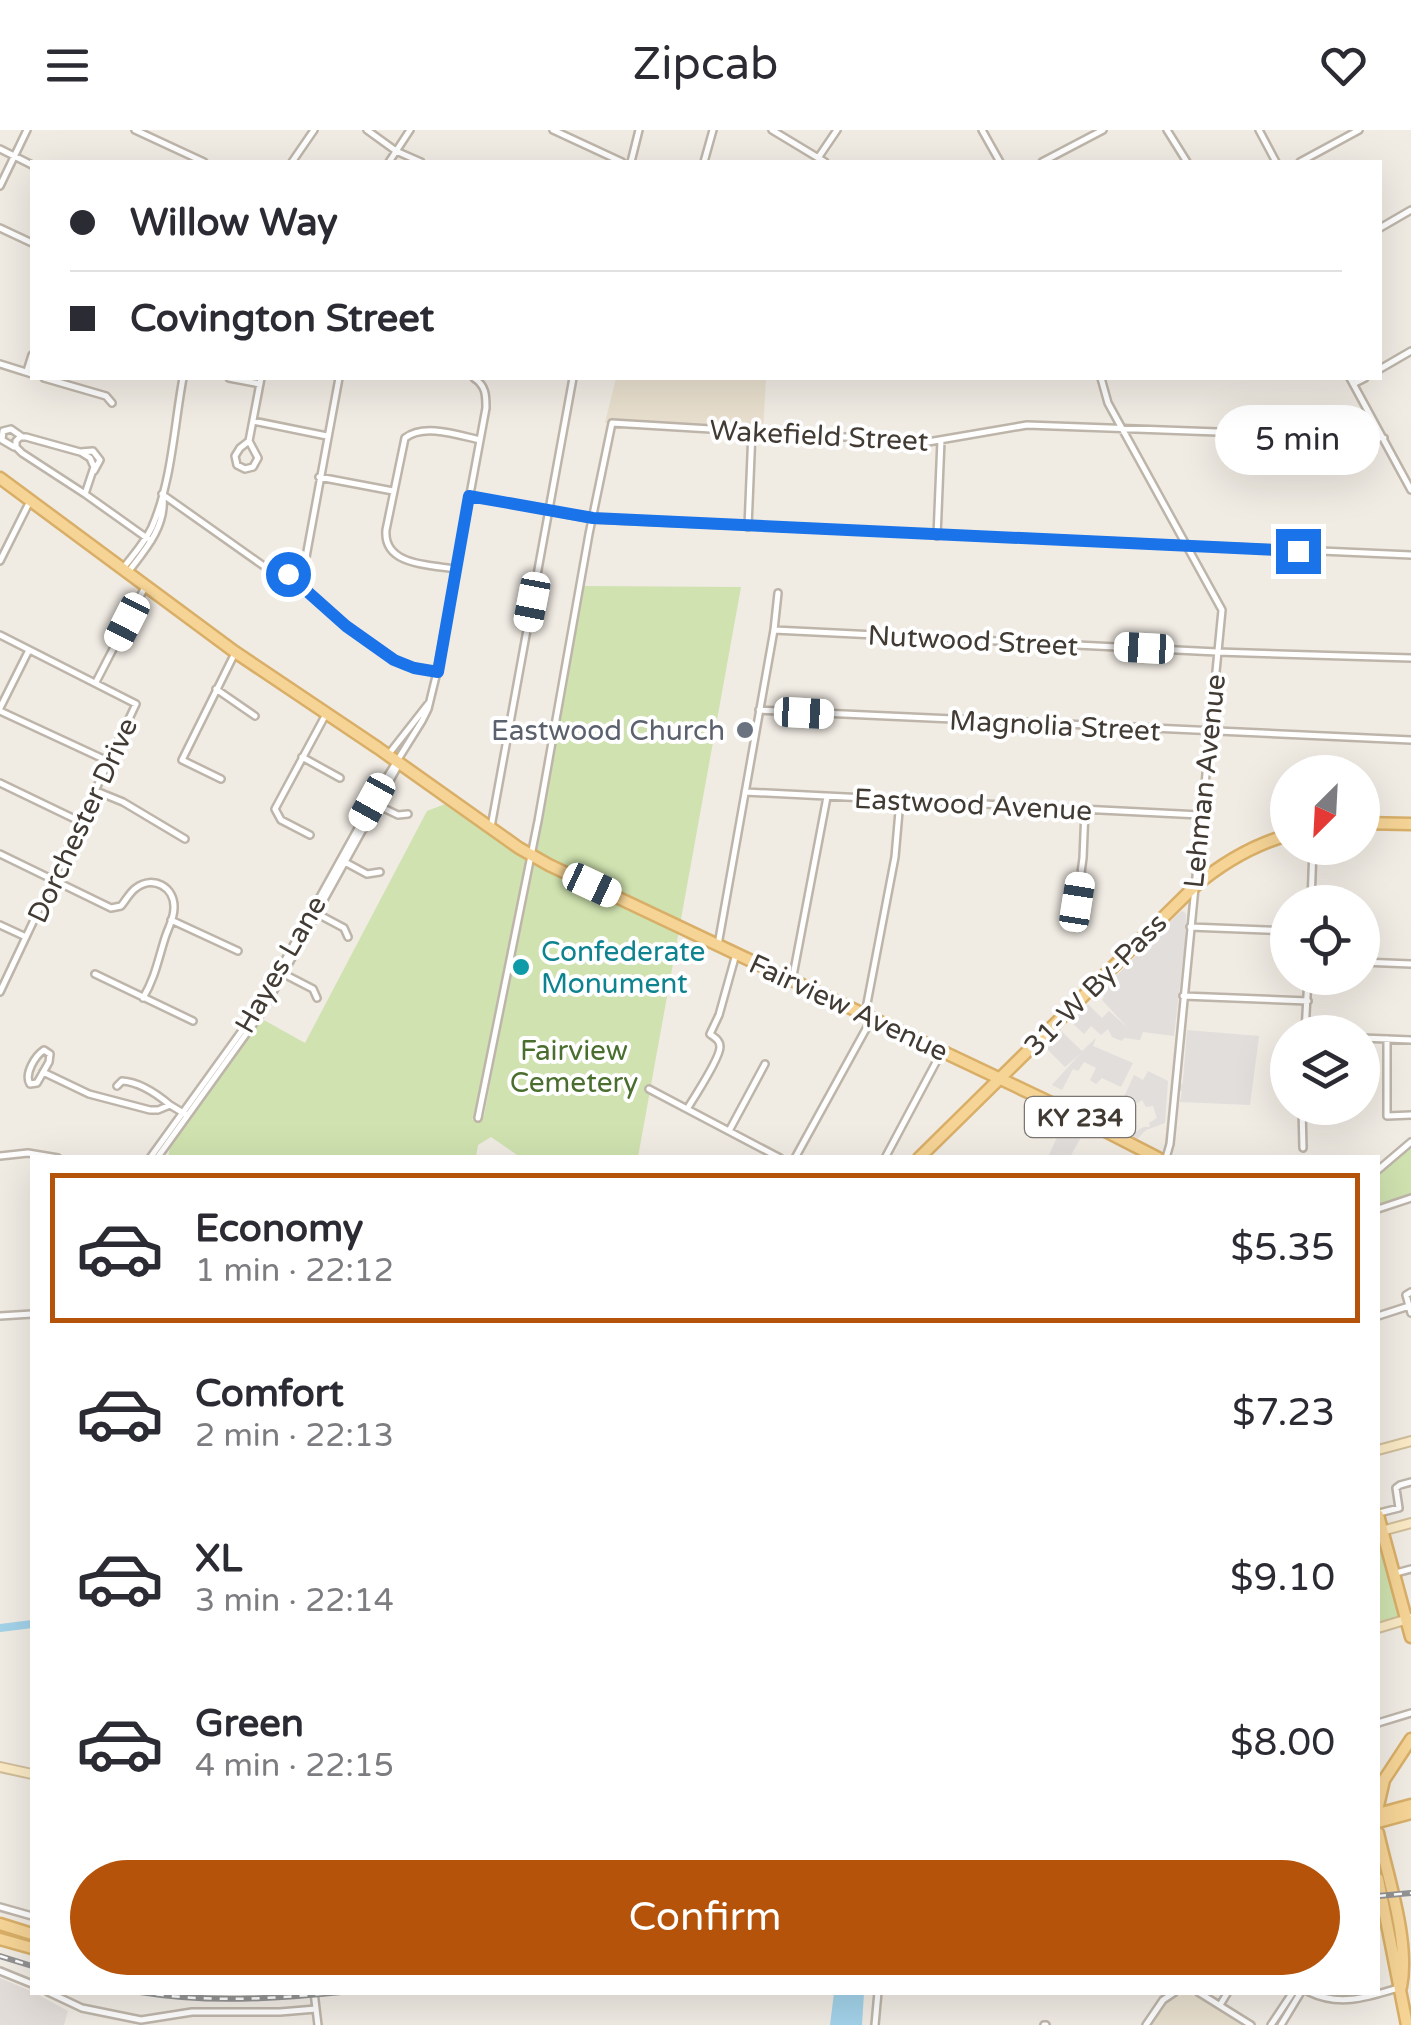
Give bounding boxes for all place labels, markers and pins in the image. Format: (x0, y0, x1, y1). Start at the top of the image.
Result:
place label: Eastwood Church (491, 714, 725, 748)
marker: Eastwood Church (734, 719, 756, 741)
place label: Confederate Monument (541, 935, 705, 1001)
marker: Confederate Monument (510, 956, 532, 978)

